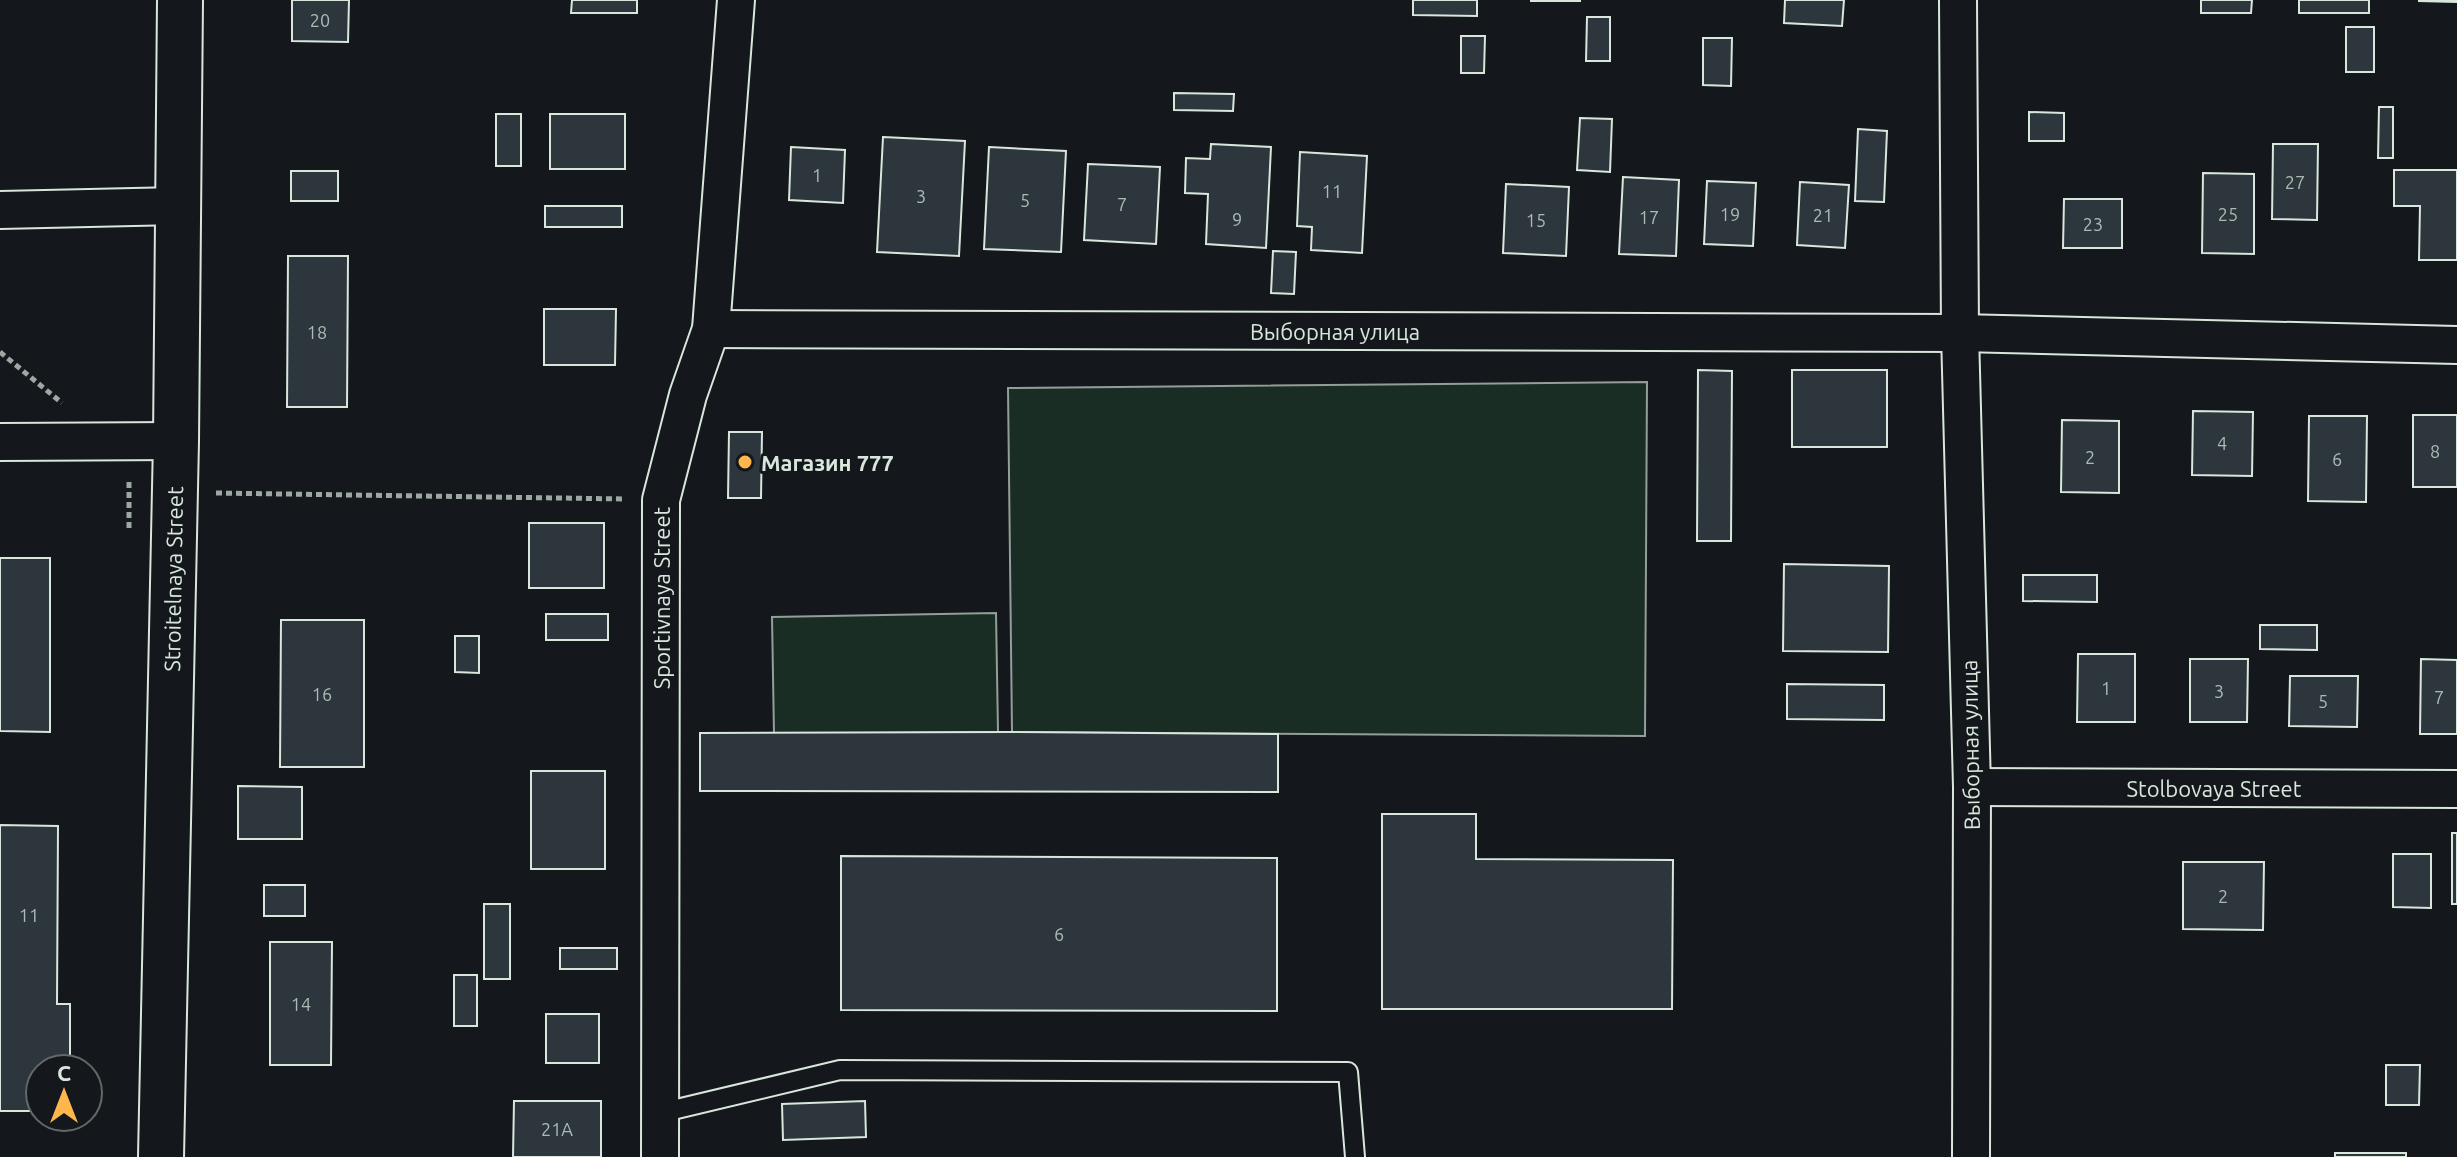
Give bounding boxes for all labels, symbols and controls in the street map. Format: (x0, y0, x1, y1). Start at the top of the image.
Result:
house number: 20 (310, 10, 330, 30)
house number: 1 (812, 165, 822, 185)
house number: 27 (2285, 172, 2305, 192)
house number: 11 (1322, 181, 1342, 201)
house number: 3 (916, 186, 926, 206)
house number: 5 (1020, 190, 1030, 210)
house number: 7 (1117, 194, 1127, 214)
house number: 19 (1720, 204, 1740, 224)
house number: 25 (2218, 204, 2238, 224)
house number: 21 (1813, 205, 1833, 225)
house number: 17 (1639, 207, 1659, 227)
house number: 9 (1232, 209, 1242, 229)
house number: 15 (1526, 210, 1546, 230)
house number: 23 (2083, 214, 2103, 234)
street label: Выборная улица (1250, 319, 1420, 344)
house number: 18 (307, 322, 327, 342)
house number: 4 (2217, 433, 2227, 453)
house number: 8 (2430, 441, 2440, 461)
house number: 2 (2085, 447, 2095, 467)
house number: 6 (2332, 449, 2342, 469)
place label: Магазин 777 (761, 450, 894, 475)
marker: Магазин 777 (736, 453, 754, 471)
street label: Stroitelnaya Street (159, 486, 187, 672)
street label: Sportivnaya Street (649, 506, 674, 689)
street label: Выборная улица (1956, 660, 1984, 830)
house number: 1 (2101, 678, 2111, 698)
house number: 3 (2214, 681, 2224, 701)
house number: 16 (312, 684, 332, 704)
house number: 7 (2434, 687, 2444, 707)
house number: 5 (2318, 691, 2328, 711)
street label: Stolbovaya Street (2127, 776, 2302, 801)
house number: 2 (2218, 886, 2228, 906)
house number: 11 (19, 905, 39, 925)
house number: 6 (1054, 924, 1064, 944)
house number: 14 (291, 994, 311, 1014)
north arrow (24, 1053, 104, 1133)
text: С (57, 1060, 71, 1085)
house number: 21А (541, 1119, 573, 1139)

